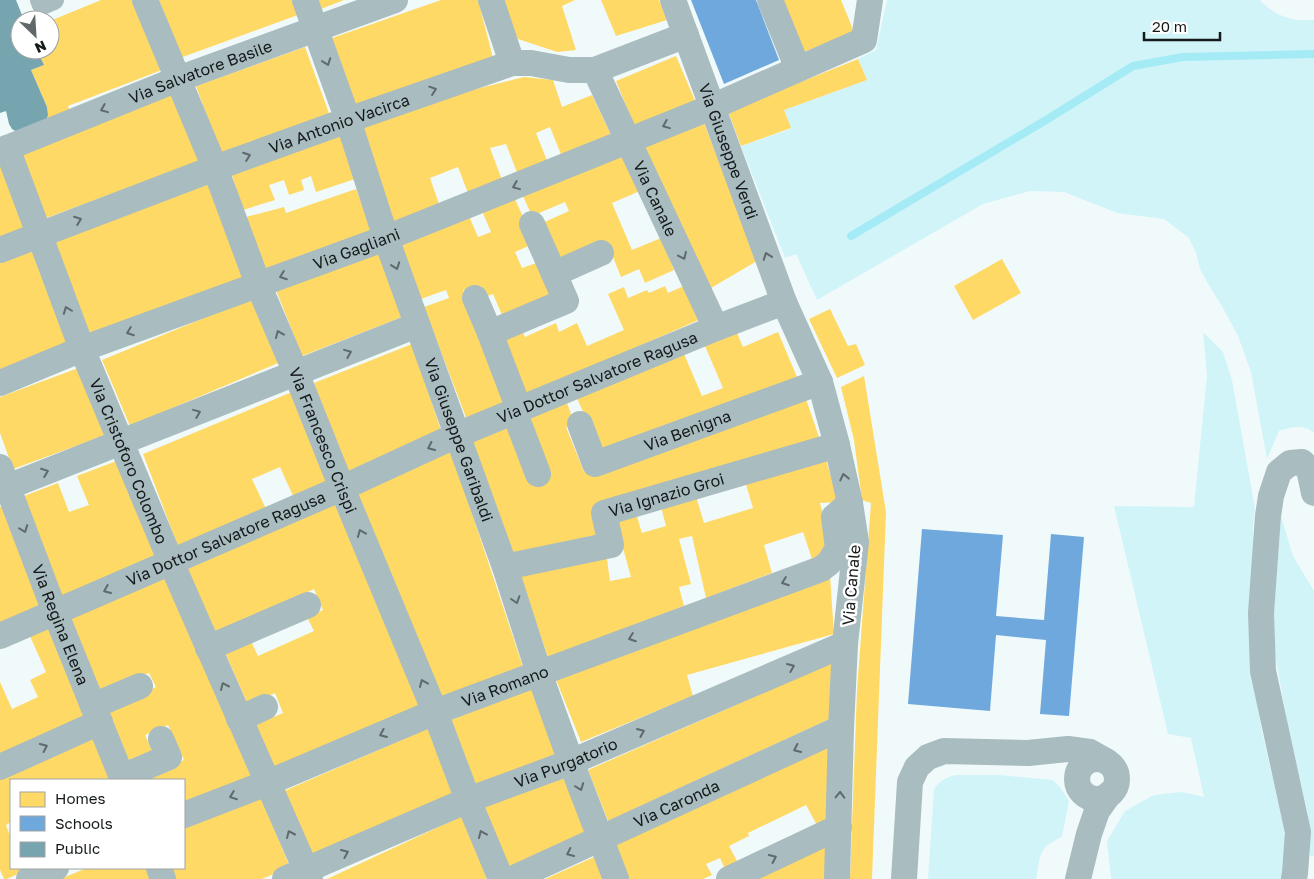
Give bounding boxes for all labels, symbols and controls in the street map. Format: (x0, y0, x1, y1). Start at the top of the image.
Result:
north arrow (10, 10, 60, 60)
scale bar (1144, 10, 1220, 42)
text: 20 m (1152, 17, 1187, 35)
street label: Via Salvatore Basile (126, 36, 275, 108)
text: N (32, 37, 49, 57)
one-way arrow (321, 58, 331, 66)
street label: Via Giuseppe Verdi (694, 80, 763, 222)
one-way arrow (428, 86, 436, 96)
street label: Via Antonio Vacirca (266, 89, 412, 158)
one-way arrow (100, 103, 109, 113)
one-way arrow (663, 119, 671, 129)
one-way arrow (242, 152, 250, 162)
street label: Via Canale (629, 158, 682, 240)
one-way arrow (512, 179, 521, 190)
one-way arrow (73, 216, 82, 226)
street label: Via Gagliani (310, 223, 403, 274)
one-way arrow (676, 251, 687, 260)
one-way arrow (763, 252, 773, 261)
one-way arrow (390, 261, 400, 270)
one-way arrow (279, 270, 287, 280)
one-way arrow (63, 306, 73, 315)
one-way arrow (126, 326, 135, 336)
street label: Via Dottor Salvatore Ragusa (494, 327, 700, 427)
one-way arrow (275, 330, 286, 339)
one-way arrow (343, 349, 352, 359)
street label: Via Giuseppe Garibaldi (420, 355, 498, 525)
street label: Via Francesco Crispi (285, 364, 361, 516)
street label: Via Cristoforo Colombo (85, 375, 172, 547)
street label: Via Benigna (641, 405, 734, 455)
one-way arrow (192, 408, 200, 418)
one-way arrow (428, 440, 437, 450)
one-way arrow (41, 468, 49, 478)
street label: Via Ignazio Groi (606, 468, 726, 521)
one-way arrow (839, 473, 850, 482)
street label: Via Dottor Salvatore Ragusa (123, 486, 328, 590)
one-way arrow (18, 525, 28, 533)
one-way arrow (356, 529, 367, 538)
street label: Via Canale (838, 544, 864, 626)
street label: Via Regina Elena (28, 562, 94, 688)
one-way arrow (781, 576, 790, 586)
one-way arrow (103, 583, 112, 594)
one-way arrow (510, 596, 520, 604)
one-way arrow (629, 632, 637, 642)
street label: Via Romano (459, 661, 551, 711)
one-way arrow (786, 663, 795, 674)
one-way arrow (419, 679, 429, 688)
one-way arrow (220, 682, 231, 691)
one-way arrow (636, 727, 645, 738)
one-way arrow (379, 728, 388, 739)
street label: Via Purgatorio (511, 733, 620, 792)
one-way arrow (793, 742, 802, 753)
one-way arrow (39, 743, 48, 753)
street label: Via Caronda (630, 775, 723, 832)
legend (10, 779, 185, 869)
one-way arrow (574, 782, 585, 791)
text: Homes (55, 789, 105, 807)
one-way arrow (229, 791, 237, 801)
one-way arrow (835, 791, 845, 799)
text: Schools (55, 814, 113, 832)
one-way arrow (286, 830, 296, 839)
one-way arrow (478, 830, 489, 839)
text: Public (55, 839, 100, 857)
one-way arrow (566, 846, 575, 857)
one-way arrow (340, 848, 349, 859)
one-way arrow (768, 854, 777, 865)

